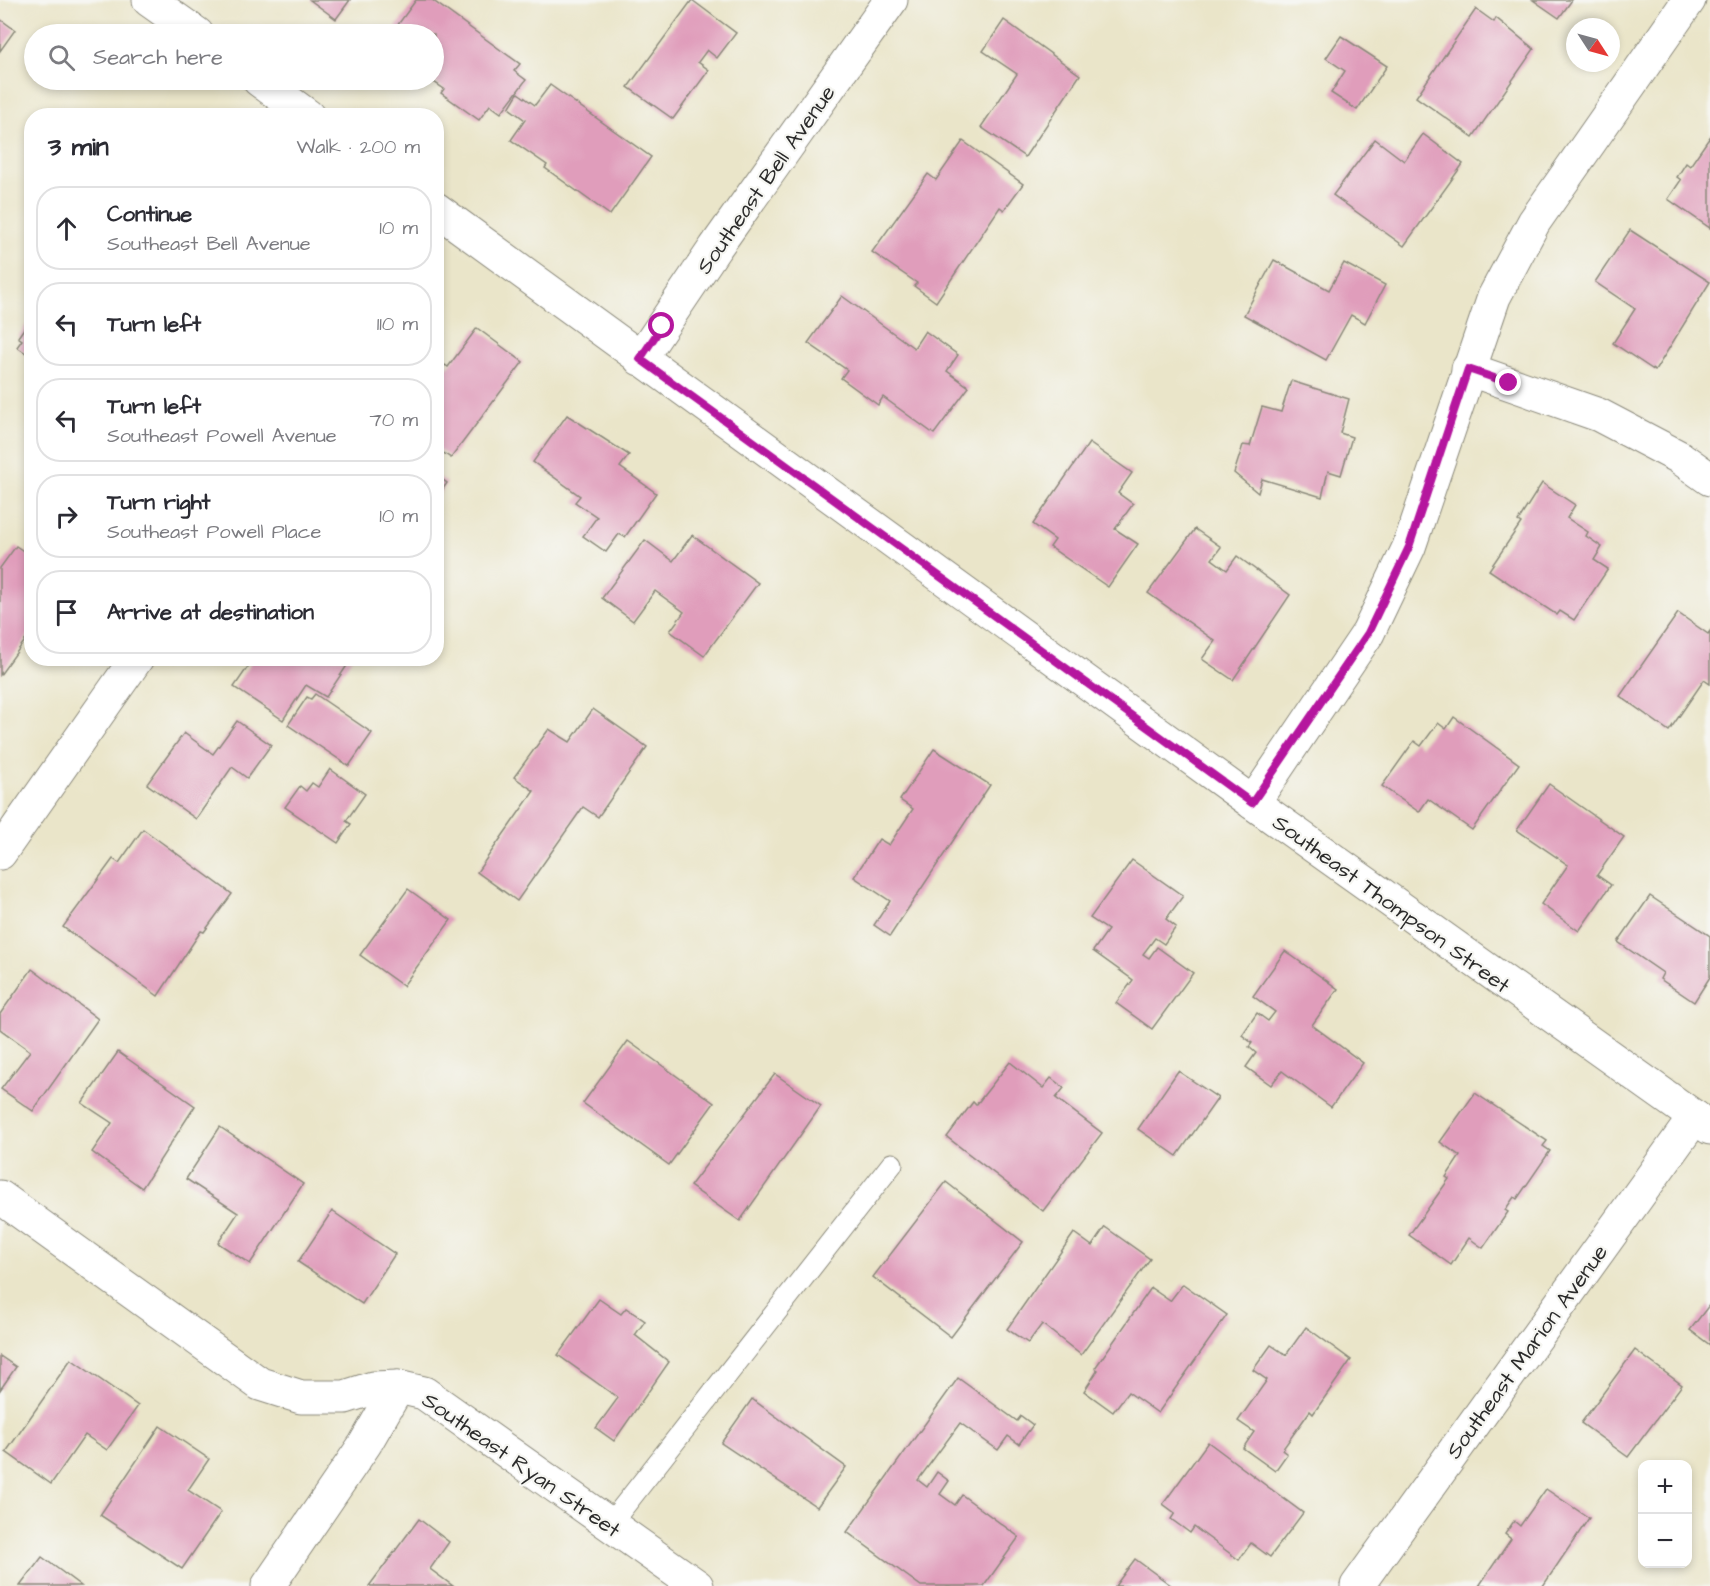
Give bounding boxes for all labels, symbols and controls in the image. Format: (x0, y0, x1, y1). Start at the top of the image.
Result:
north arrow (1566, 18, 1620, 72)
search box (24, 24, 444, 90)
icon: search (45, 41, 78, 74)
text: Search here (93, 42, 223, 73)
street label: Southeast Bell Avenue (689, 79, 843, 281)
text: 3 min (48, 129, 109, 165)
text: Walk · 200 m (297, 133, 420, 161)
text: Continue (107, 199, 192, 230)
icon: ahead (50, 212, 83, 245)
text: 10 m (379, 214, 418, 242)
text: Southeast Bell Avenue (107, 230, 311, 258)
icon: left (50, 308, 83, 341)
text: Turn left (107, 309, 201, 340)
text: 110 m (377, 310, 418, 338)
route start (648, 312, 674, 338)
route end (1495, 369, 1521, 395)
text: Turn left (107, 391, 201, 422)
icon: left (50, 404, 83, 437)
text: 70 m (370, 406, 418, 434)
text: Southeast Powell Avenue (107, 422, 337, 450)
text: Turn right (107, 487, 210, 518)
icon: right (50, 500, 83, 533)
text: 10 m (379, 502, 418, 530)
text: Southeast Powell Place (107, 518, 321, 546)
icon: arrive (50, 596, 83, 629)
text: Arrive at destination (107, 597, 314, 628)
street label: Southeast Thompson Street (1266, 807, 1516, 1001)
street label: Southeast Marion Avenue (1439, 1238, 1616, 1465)
street label: Southeast Ryan Street (415, 1385, 627, 1546)
map controls (1638, 1460, 1692, 1568)
button: + (1638, 1460, 1692, 1514)
button: − (1638, 1514, 1692, 1568)

